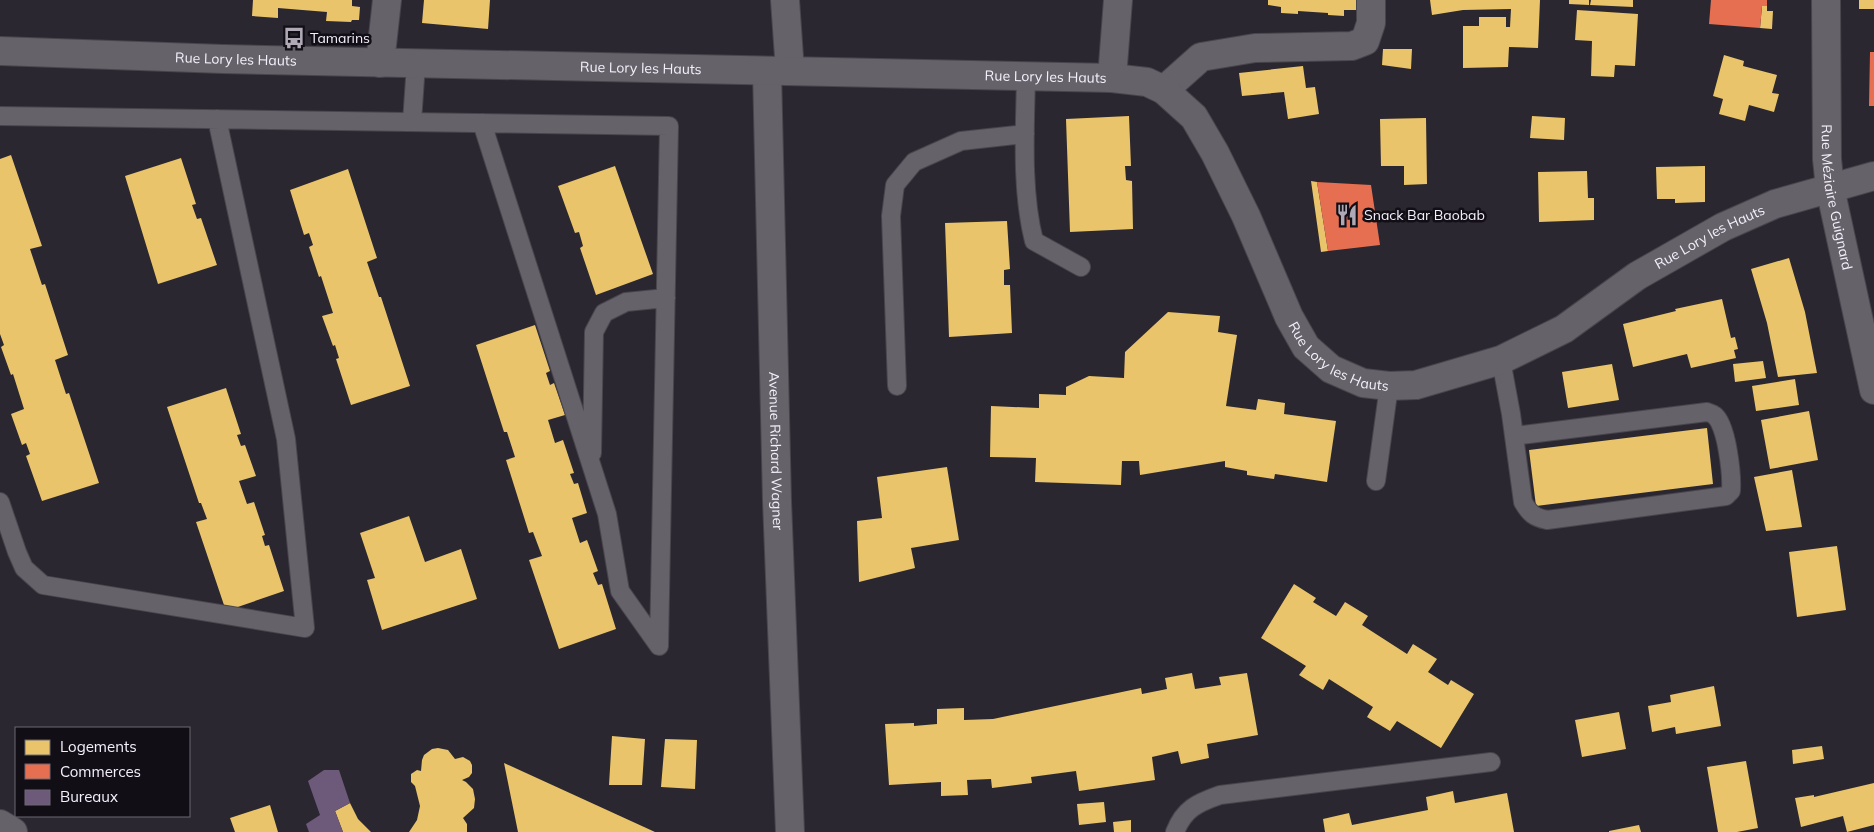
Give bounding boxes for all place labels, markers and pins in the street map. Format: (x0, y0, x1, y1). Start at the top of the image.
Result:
bus stop icon: Tamarins (281, 25, 307, 51)
place label: Tamarins (310, 29, 370, 47)
restaurant icon: Snack Bar Baobab (1334, 202, 1360, 228)
place label: Snack Bar Baobab (1364, 206, 1485, 224)

